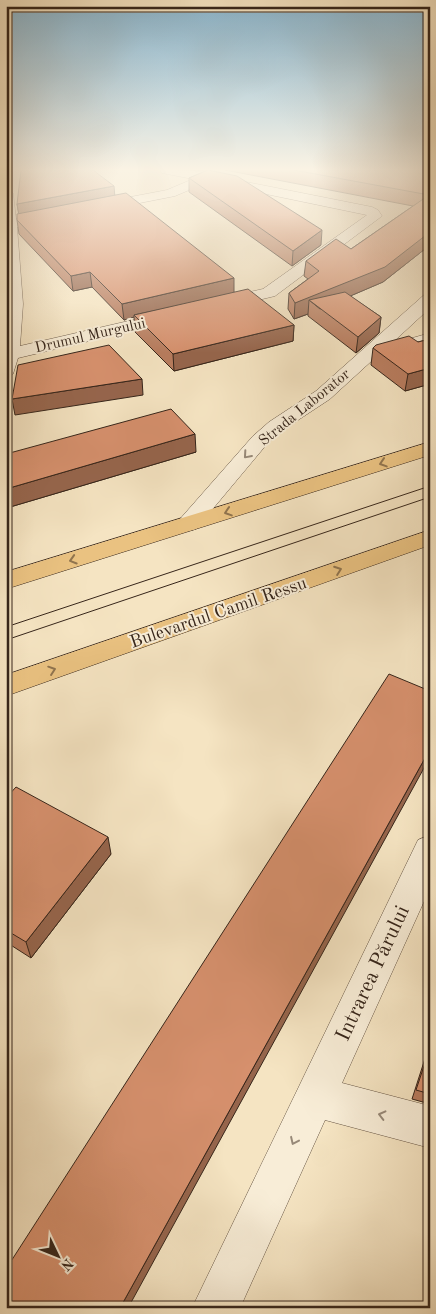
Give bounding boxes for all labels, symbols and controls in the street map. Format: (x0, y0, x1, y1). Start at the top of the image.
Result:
street label: Drumul Murgului (34, 316, 147, 356)
street label: Strada Laborator (256, 367, 353, 449)
one-way arrow (244, 450, 253, 459)
one-way arrow (380, 457, 388, 467)
one-way arrow (225, 506, 233, 516)
one-way arrow (70, 554, 78, 564)
one-way arrow (333, 566, 341, 576)
street label: Bulevardul Camil Ressu (128, 574, 309, 652)
one-way arrow (48, 666, 56, 676)
street label: Intrarea Părului (333, 903, 414, 1045)
one-way arrow (378, 1110, 387, 1121)
one-way arrow (290, 1136, 301, 1145)
north arrow (32, 1232, 82, 1282)
text: N (58, 1255, 76, 1273)

